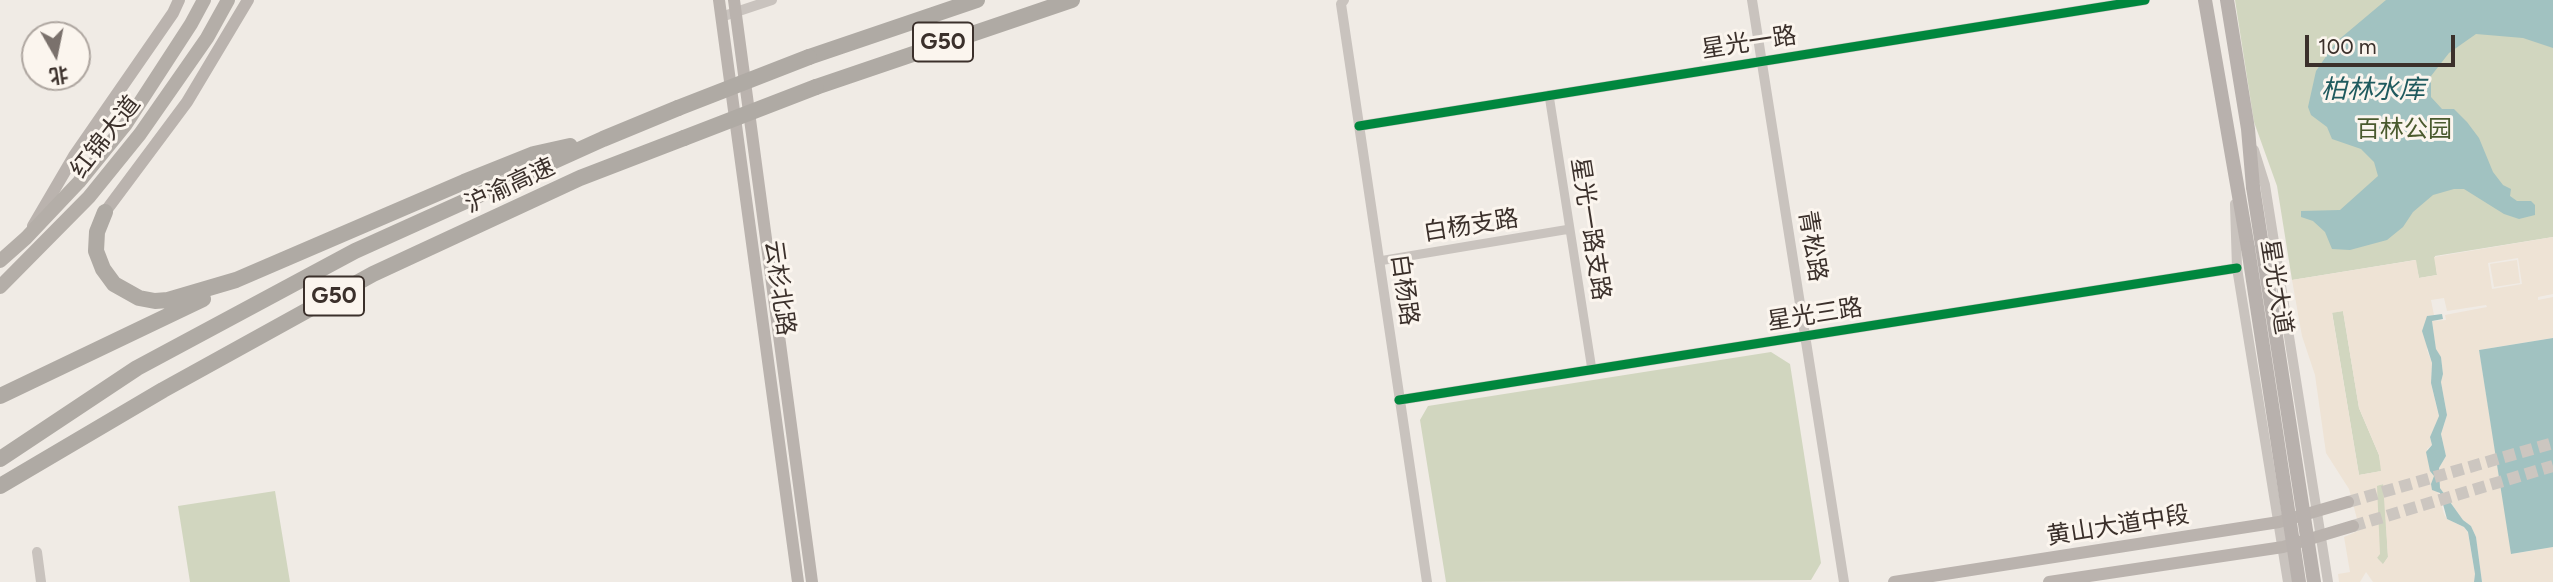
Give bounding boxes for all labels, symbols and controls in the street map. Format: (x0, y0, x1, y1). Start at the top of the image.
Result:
north arrow (21, 21, 91, 91)
street label: 星光一路 (1699, 21, 1799, 65)
scale bar (2308, 21, 2458, 65)
road number: G50 (913, 22, 973, 61)
text: 100 m (2318, 34, 2377, 59)
text: 北 (48, 62, 70, 88)
water label: 柏林水库 (2321, 74, 2425, 106)
street label: 红锦大道 (65, 90, 147, 184)
park label: 百林公园 (2356, 116, 2452, 144)
street label: 沪渝高速 (460, 153, 560, 219)
street label: 星光一路支路 (1565, 156, 1615, 302)
street label: 白杨支路 (1421, 204, 1521, 248)
street label: 青松路 (1792, 208, 1832, 284)
street label: 星光大道 (2254, 237, 2298, 337)
street label: 云杉北路 (758, 238, 800, 338)
street label: 白杨路 (1385, 252, 1423, 328)
road number: G50 (304, 276, 364, 316)
street label: 星光三路 (1765, 293, 1865, 337)
street label: 黄山大道中段 (2045, 501, 2191, 551)

